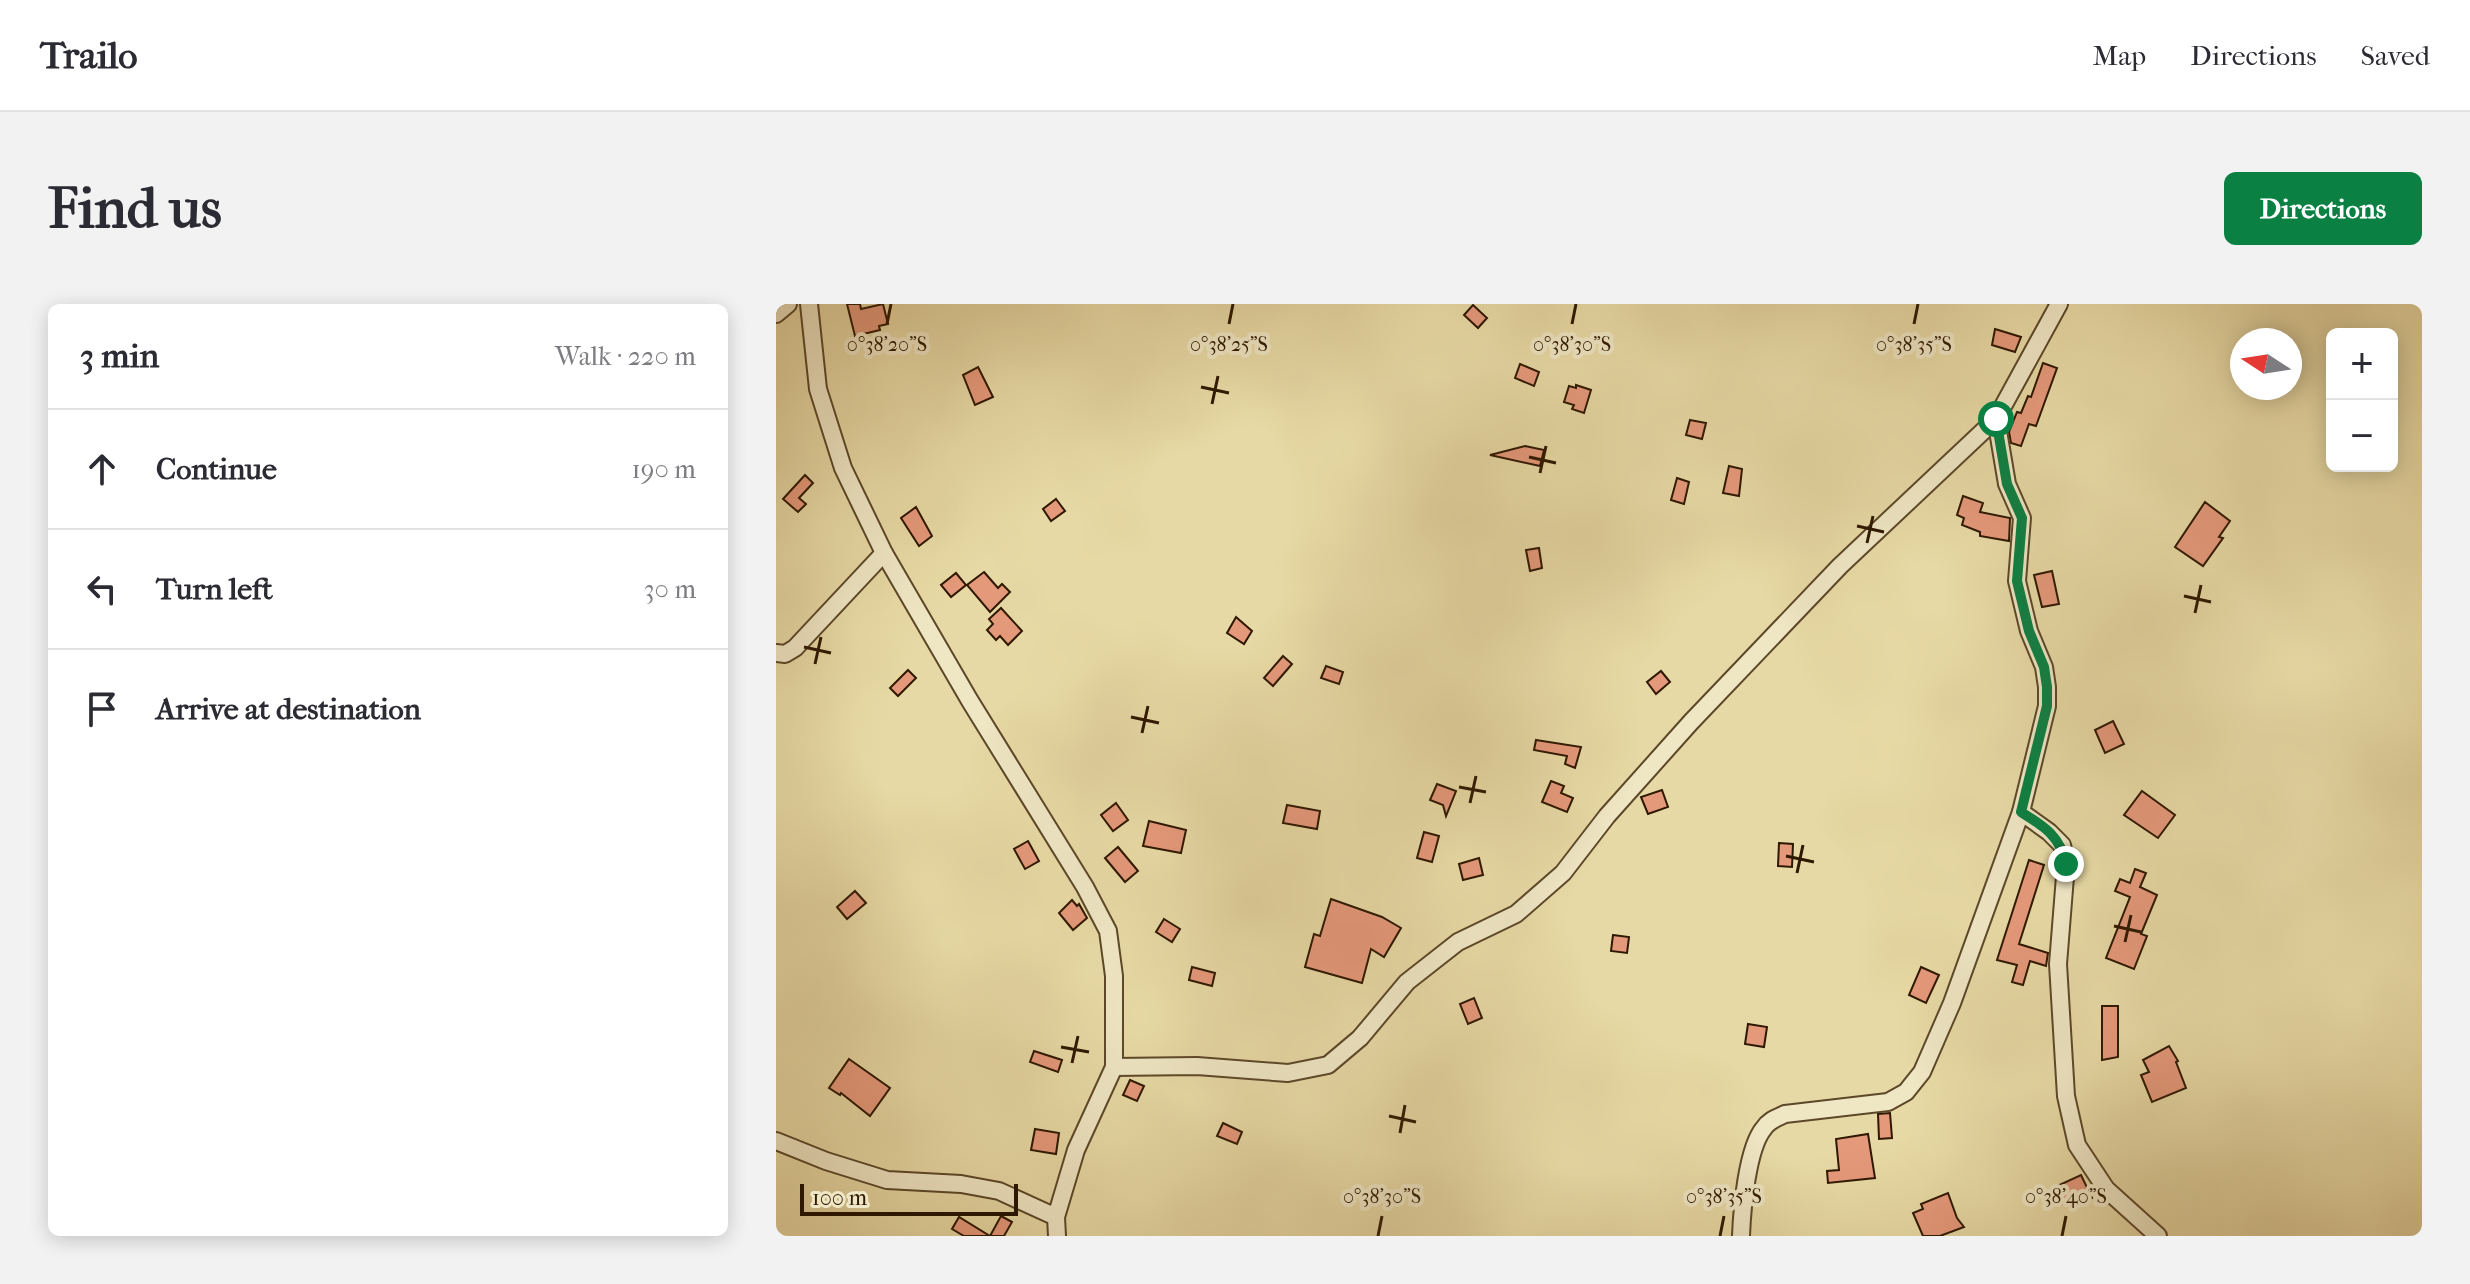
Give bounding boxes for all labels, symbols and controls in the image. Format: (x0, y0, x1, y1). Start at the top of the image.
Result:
text: Trailo (40, 33, 137, 78)
text: Map (2093, 39, 2146, 72)
text: Directions (2190, 39, 2317, 72)
text: Saved (2361, 39, 2430, 72)
button: Directions (2224, 172, 2422, 245)
text: Find us (48, 176, 222, 241)
north arrow (2230, 328, 2302, 400)
map controls (2326, 328, 2398, 472)
button: + (2326, 328, 2398, 400)
text: 0°38'20"S (847, 333, 927, 356)
text: 0°38'25"S (1190, 333, 1268, 356)
text: 0°38'30"S (1533, 333, 1611, 356)
text: 0°38'35"S (1876, 333, 1952, 356)
text: 3 min (80, 336, 159, 376)
text: Walk · 220 m (555, 341, 696, 372)
button: − (2326, 400, 2398, 472)
route start (1978, 401, 2014, 437)
icon: ahead (80, 447, 124, 491)
text: Continue (156, 452, 277, 487)
text: 190 m (632, 454, 696, 485)
icon: left (80, 567, 124, 611)
text: Turn left (156, 572, 273, 607)
text: 30 m (644, 574, 696, 605)
icon: arrive (80, 687, 124, 731)
text: Arrive at destination (156, 692, 421, 727)
route end (2048, 846, 2084, 882)
scale bar (800, 1180, 1018, 1216)
text: 100 m (812, 1185, 867, 1211)
text: 0°38'30"S (1343, 1185, 1421, 1208)
text: 0°38'35"S (1686, 1185, 1762, 1208)
text: 0°38'40"S (2025, 1185, 2107, 1208)

